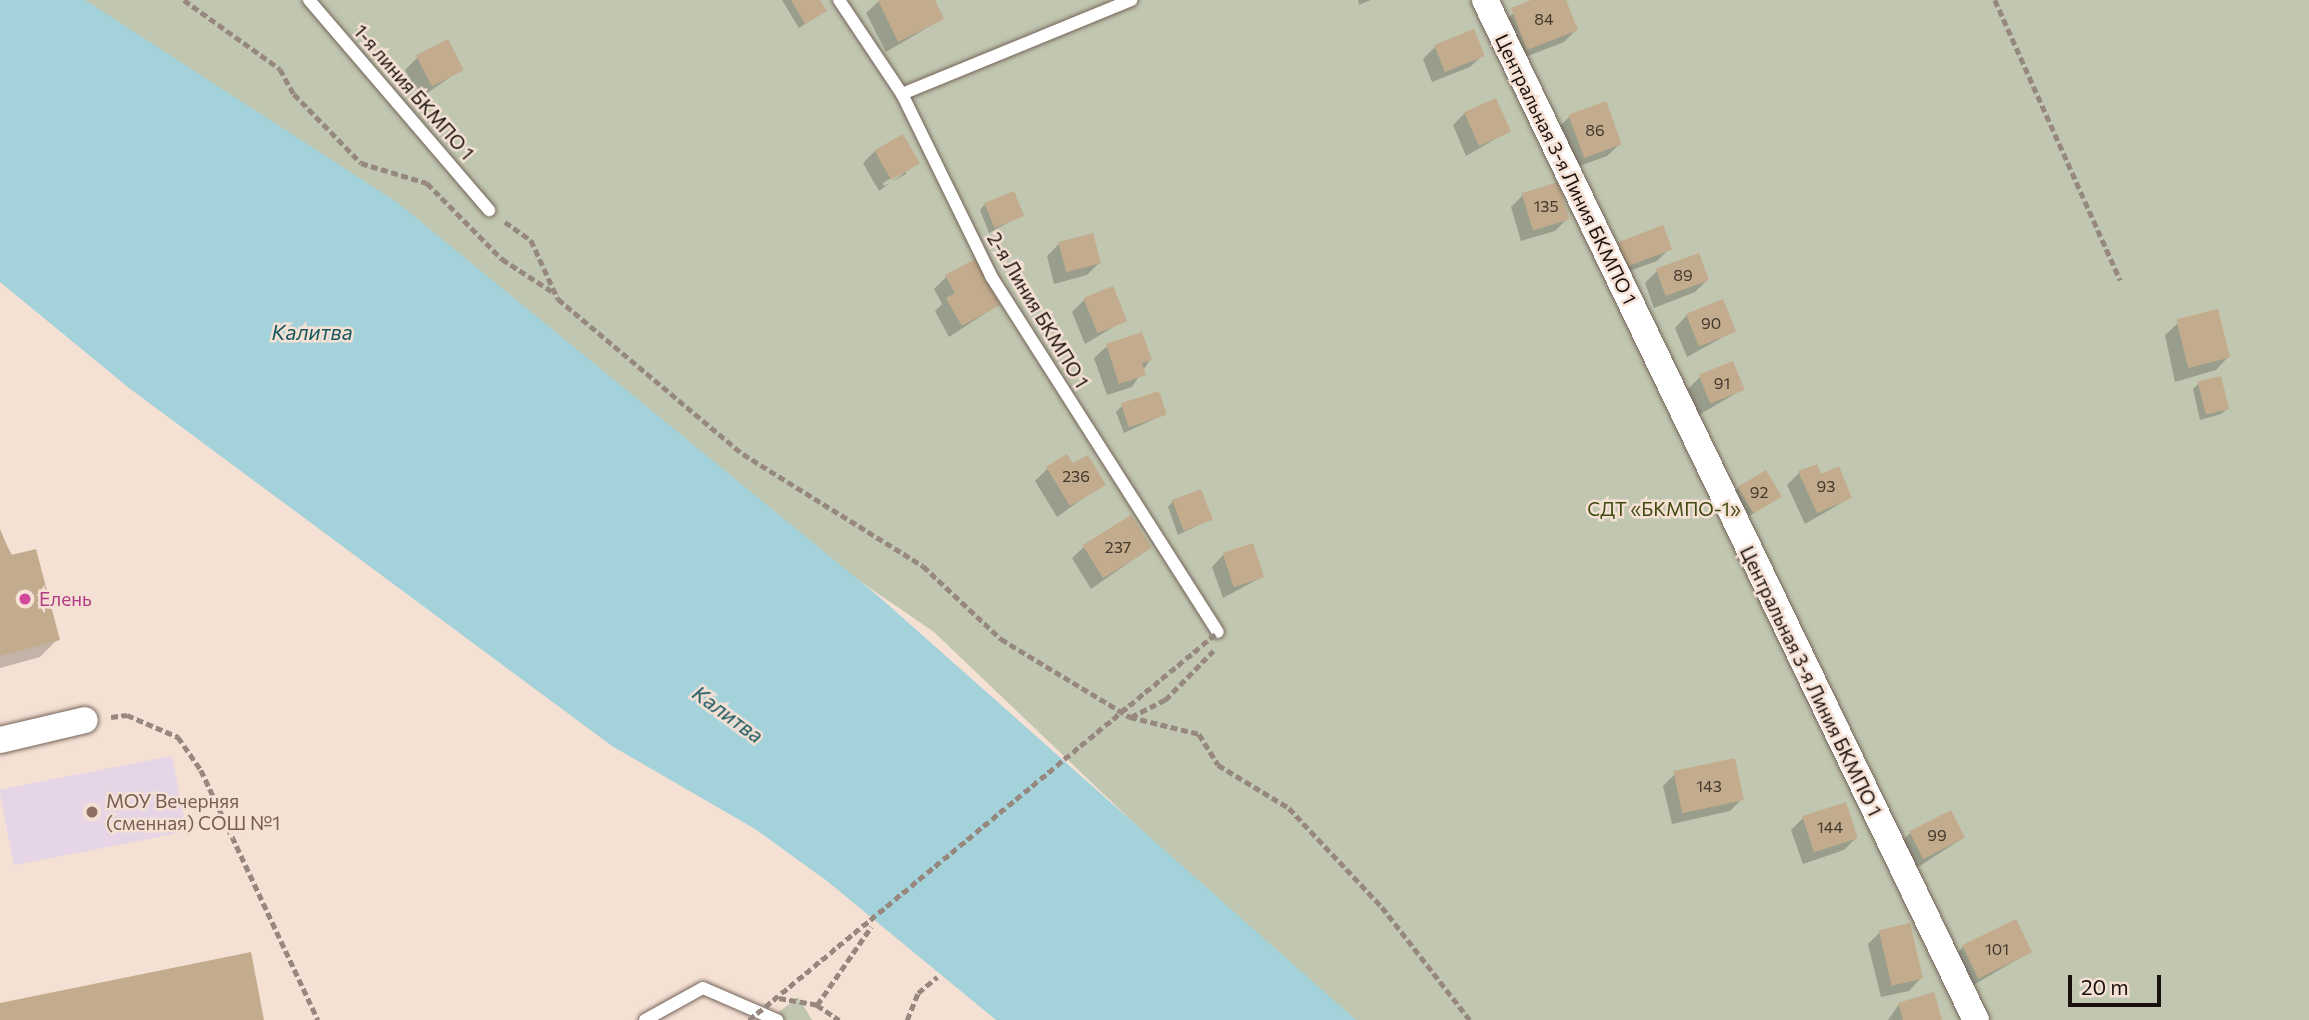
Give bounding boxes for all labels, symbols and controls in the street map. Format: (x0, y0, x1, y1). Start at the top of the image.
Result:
house number: 84 (1534, 9, 1554, 29)
street label: 1-я линия БКМПО 1 (349, 20, 479, 164)
street label: Центральная 3-я Линия БКМПО 1 (1491, 30, 1641, 308)
house number: 86 (1585, 120, 1605, 140)
house number: 135 (1533, 196, 1559, 216)
street label: 2-я Линия БКМПО 1 (983, 228, 1093, 392)
house number: 89 (1673, 265, 1693, 285)
house number: 90 (1701, 313, 1721, 333)
water label: Калитва (271, 319, 353, 345)
house number: 91 (1714, 373, 1730, 393)
house number: 236 (1062, 466, 1090, 486)
house number: 93 (1817, 476, 1835, 496)
house number: 92 (1750, 482, 1768, 502)
park label: СДТ «БКМПО-1» (1587, 498, 1741, 520)
house number: 237 (1105, 537, 1131, 557)
street label: Центральная 3-я Линия БКМПО 1 (1736, 542, 1886, 820)
place label: Елень (39, 588, 92, 610)
marker: Елень (17, 591, 33, 607)
water label: Калитва (688, 680, 768, 748)
house number: 143 (1696, 776, 1722, 796)
place label: МОУ Вечерняя (сменная) СОШ №1 (106, 790, 280, 834)
marker: МОУ Вечерняя (сменная) СОШ №1 (84, 804, 100, 820)
house number: 144 (1817, 817, 1843, 837)
house number: 99 (1927, 825, 1947, 845)
house number: 101 (1985, 939, 2009, 959)
scale bar (2071, 960, 2164, 1004)
text: 20 m (2081, 974, 2129, 999)

